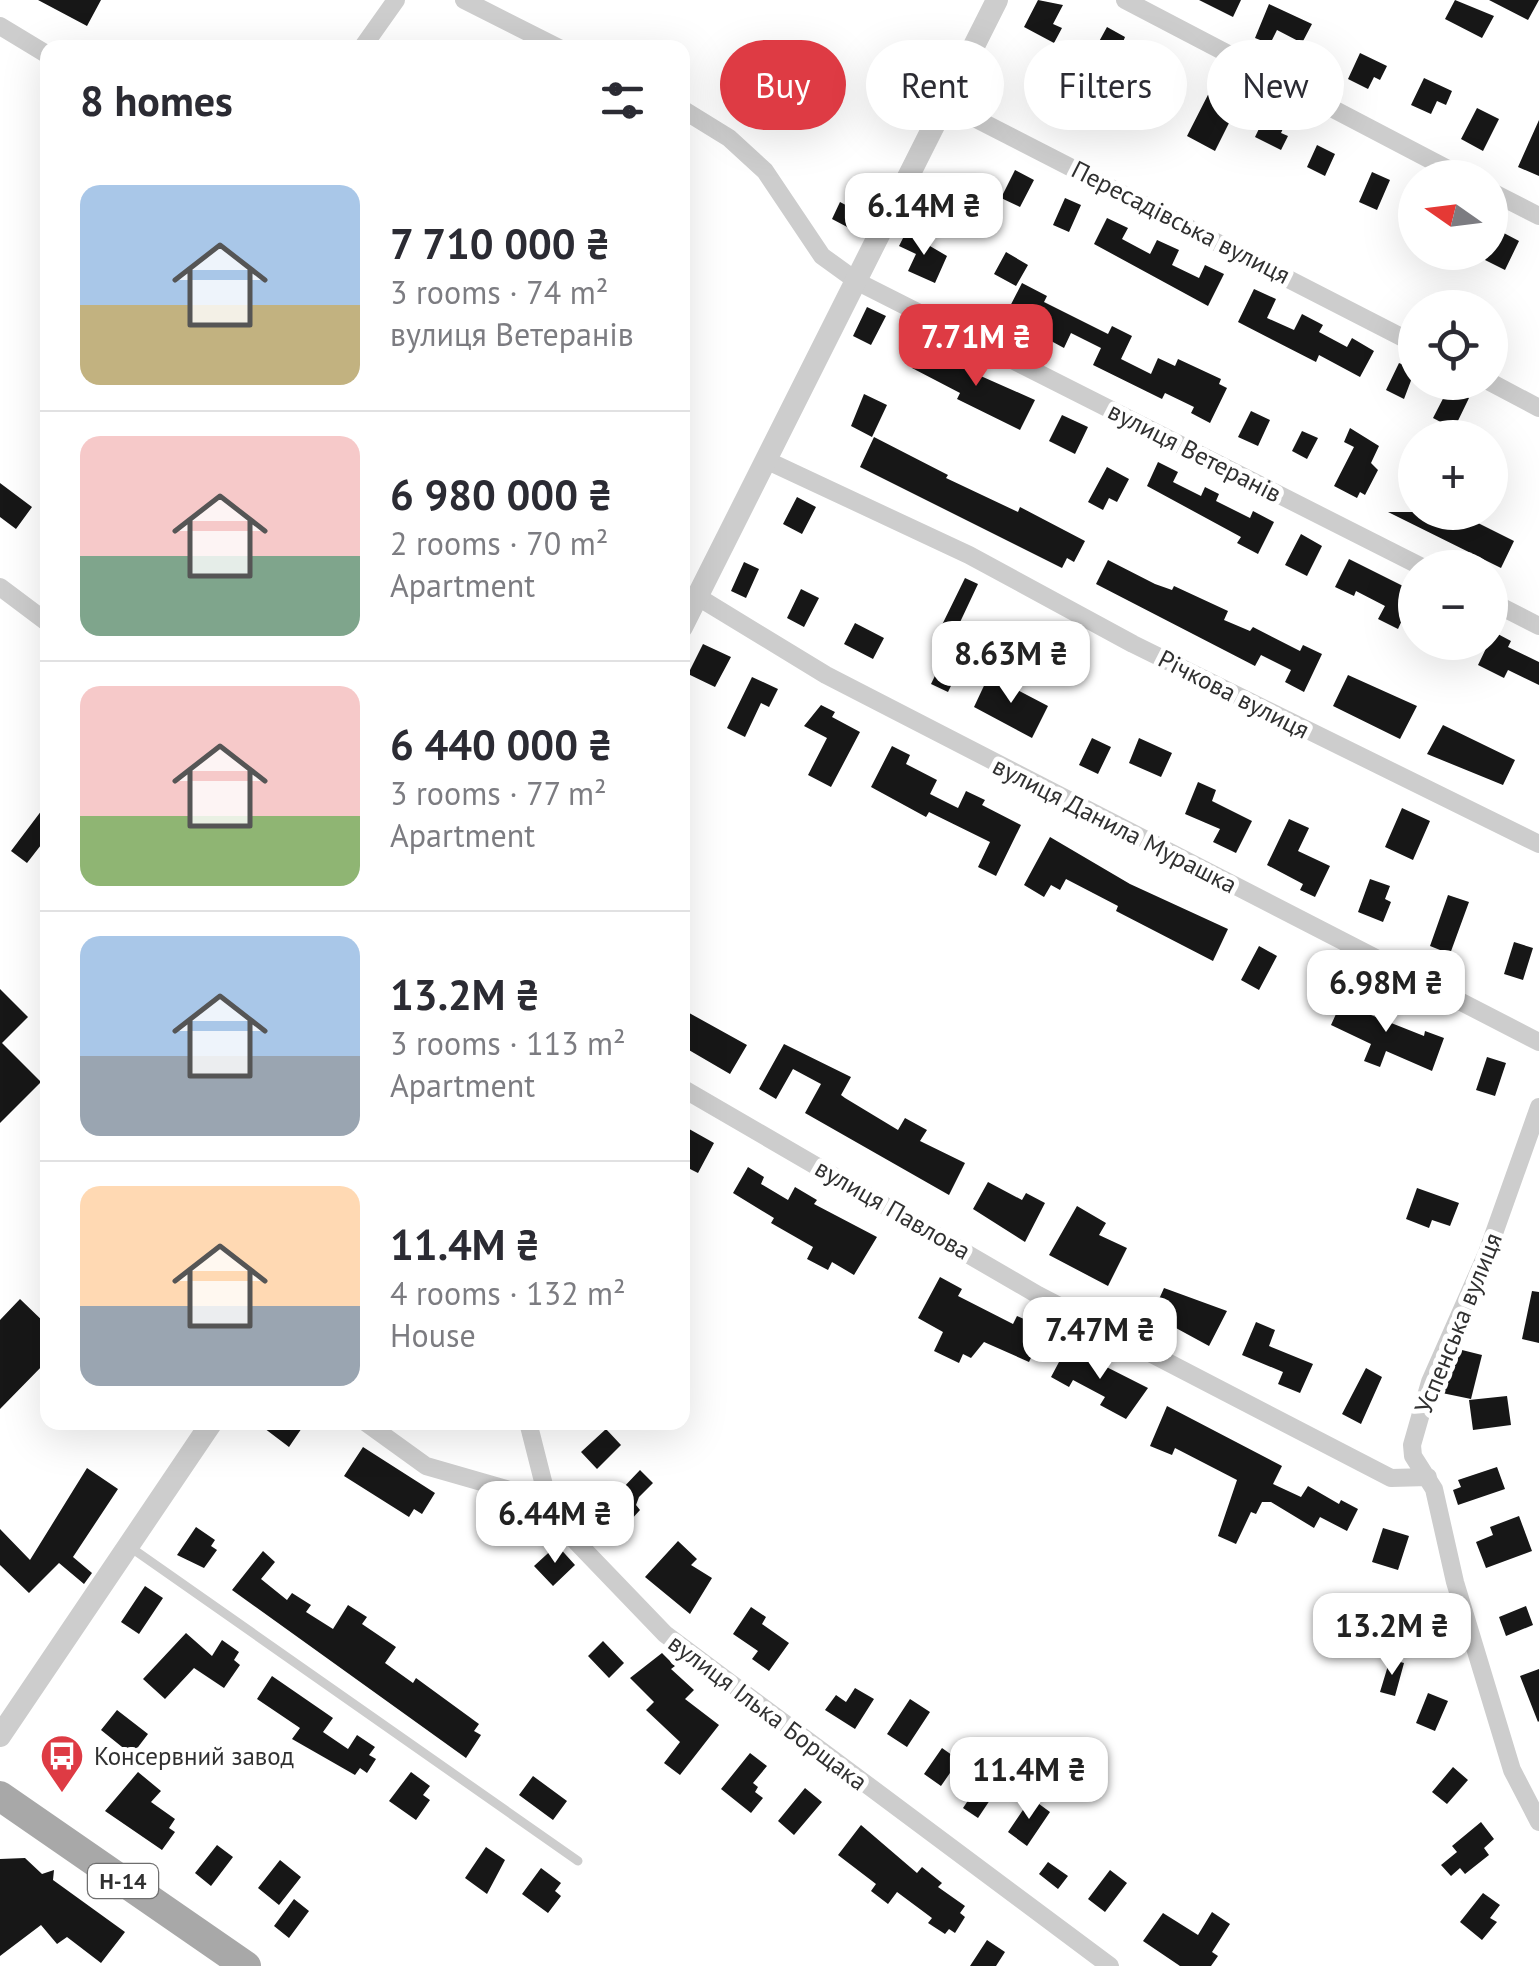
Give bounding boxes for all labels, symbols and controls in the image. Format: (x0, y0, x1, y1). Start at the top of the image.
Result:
chip: Buy (720, 40, 846, 130)
chip: Rent (866, 40, 1004, 130)
chip: Filters (1024, 40, 1187, 130)
chip: New (1207, 40, 1344, 130)
text: 8 homes (80, 73, 233, 128)
icon: filters (595, 73, 650, 128)
street label: Пересадівська вулиця (1066, 153, 1296, 291)
north arrow (1398, 160, 1508, 270)
map controls (1398, 160, 1508, 660)
pin: 6.14M ₴ (832, 173, 1016, 258)
text: 6.14M ₴ (867, 184, 981, 226)
text: 7 710 000 ₴ (390, 216, 610, 271)
icon: home (160, 225, 280, 345)
text: 3 rooms · 74 m² (390, 271, 608, 313)
button: locate (1398, 290, 1508, 400)
pin: 7.71M ₴ (884, 304, 1068, 389)
text: вулиця Ветеранів (390, 313, 634, 355)
text: 7.71M ₴ (921, 315, 1031, 357)
street label: вулиця Ветеранів (1103, 395, 1287, 509)
button: + (1398, 420, 1508, 530)
text: 6 980 000 ₴ (390, 467, 612, 522)
icon: home (160, 476, 280, 596)
text: 2 rooms · 70 m² (390, 522, 608, 564)
button: − (1398, 550, 1508, 660)
text: Apartment (390, 564, 535, 606)
pin: 8.63M ₴ (919, 621, 1103, 706)
text: 8.63M ₴ (954, 632, 1068, 674)
street label: Річкова вулиця (1153, 642, 1315, 746)
text: 6 440 000 ₴ (390, 717, 612, 772)
icon: home (160, 726, 280, 846)
street label: вулиця Данила Мурашка (988, 750, 1242, 900)
text: 3 rooms · 77 m² (390, 772, 607, 814)
text: Apartment (390, 814, 535, 856)
pin: 6.98M ₴ (1294, 950, 1478, 1035)
text: 6.98M ₴ (1329, 961, 1443, 1003)
text: 13.2M ₴ (390, 967, 540, 1022)
icon: home (160, 976, 280, 1096)
text: 3 rooms · 113 m² (390, 1022, 626, 1064)
text: Apartment (390, 1064, 535, 1106)
street label: вулиця Павлова (809, 1152, 977, 1266)
text: 11.4M ₴ (390, 1217, 540, 1272)
icon: home (160, 1226, 280, 1346)
street label: Успенська вулиця (1407, 1228, 1509, 1418)
text: 4 rooms · 132 m² (390, 1272, 626, 1314)
pin: 7.47M ₴ (1008, 1297, 1192, 1382)
text: 7.47M ₴ (1045, 1308, 1155, 1350)
text: House (390, 1314, 476, 1356)
pin: 6.44M ₴ (463, 1481, 647, 1566)
text: 6.44M ₴ (498, 1492, 612, 1534)
pin: 13.2M ₴ (1300, 1593, 1484, 1678)
text: 13.2M ₴ (1335, 1604, 1449, 1646)
street label: вулиця Ілька Борщака (662, 1627, 874, 1797)
bus stop icon: Консервний завод (39, 1733, 85, 1794)
pin: 11.4M ₴ (937, 1737, 1121, 1822)
place label: Консервний завод (94, 1740, 294, 1772)
text: 11.4M ₴ (972, 1748, 1086, 1790)
road number: Н-14 (88, 1864, 158, 1898)

